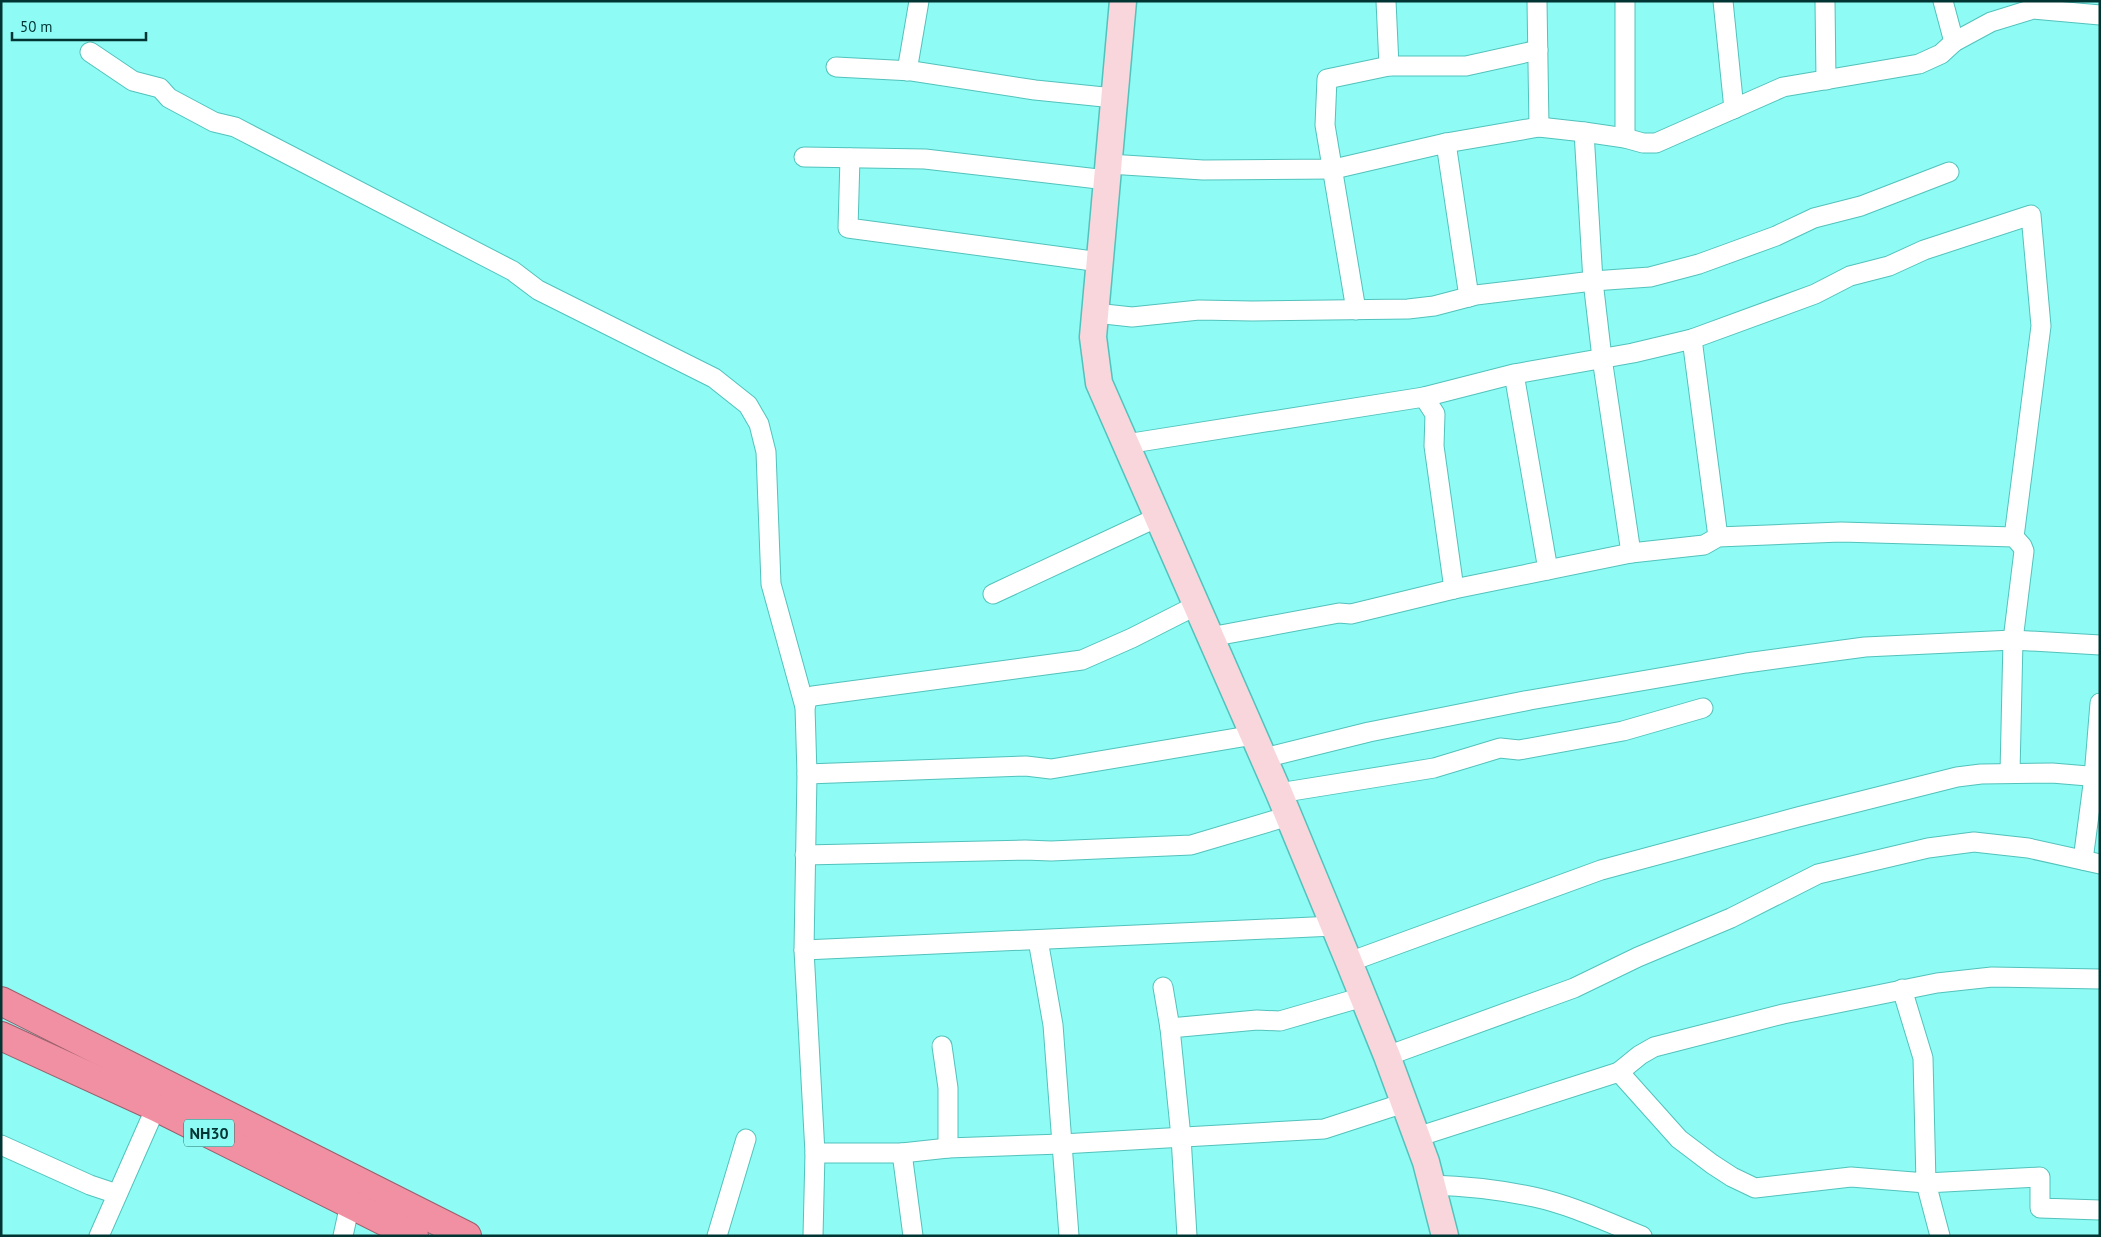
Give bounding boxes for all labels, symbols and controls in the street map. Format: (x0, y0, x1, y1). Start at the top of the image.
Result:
scale bar (12, 10, 146, 42)
text: 50 m (20, 17, 53, 36)
road number: NH30 (184, 1120, 234, 1146)

